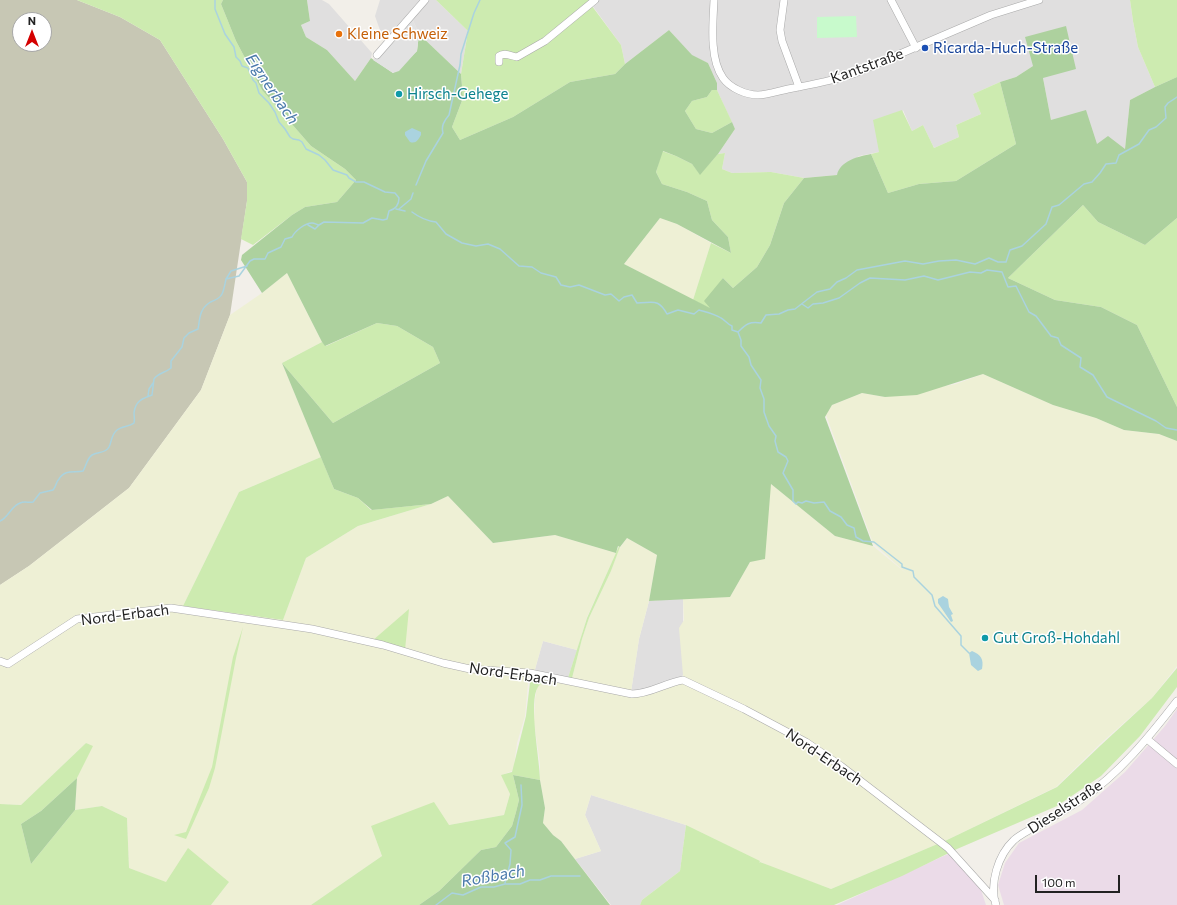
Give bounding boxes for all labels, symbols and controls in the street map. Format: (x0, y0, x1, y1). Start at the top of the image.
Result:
north arrow (12, 12, 52, 52)
text: N (28, 14, 36, 27)
place label: Kleine Schweiz (347, 25, 448, 43)
marker: Kleine Schweiz (334, 29, 344, 39)
place label: Ricarda-Huch-Straße (933, 39, 1078, 57)
marker: Ricarda-Huch-Straße (920, 43, 930, 53)
street label: Kantstraße (828, 44, 906, 88)
water label: Eignerbach (241, 50, 303, 128)
place label: Hirsch-Gehege (407, 85, 508, 103)
marker: Hirsch-Gehege (394, 89, 404, 99)
street label: Nord-Erbach (80, 601, 170, 629)
place label: Gut Groß-Hohdahl (993, 629, 1120, 647)
marker: Gut Groß-Hohdahl (980, 633, 990, 643)
street label: Nord-Erbach (468, 659, 558, 689)
street label: Nord-Erbach (782, 725, 866, 789)
street label: Dieselstraße (1024, 776, 1106, 838)
water label: Roßbach (460, 861, 526, 891)
scale bar (1037, 867, 1122, 893)
text: 100 m (1042, 875, 1076, 889)

